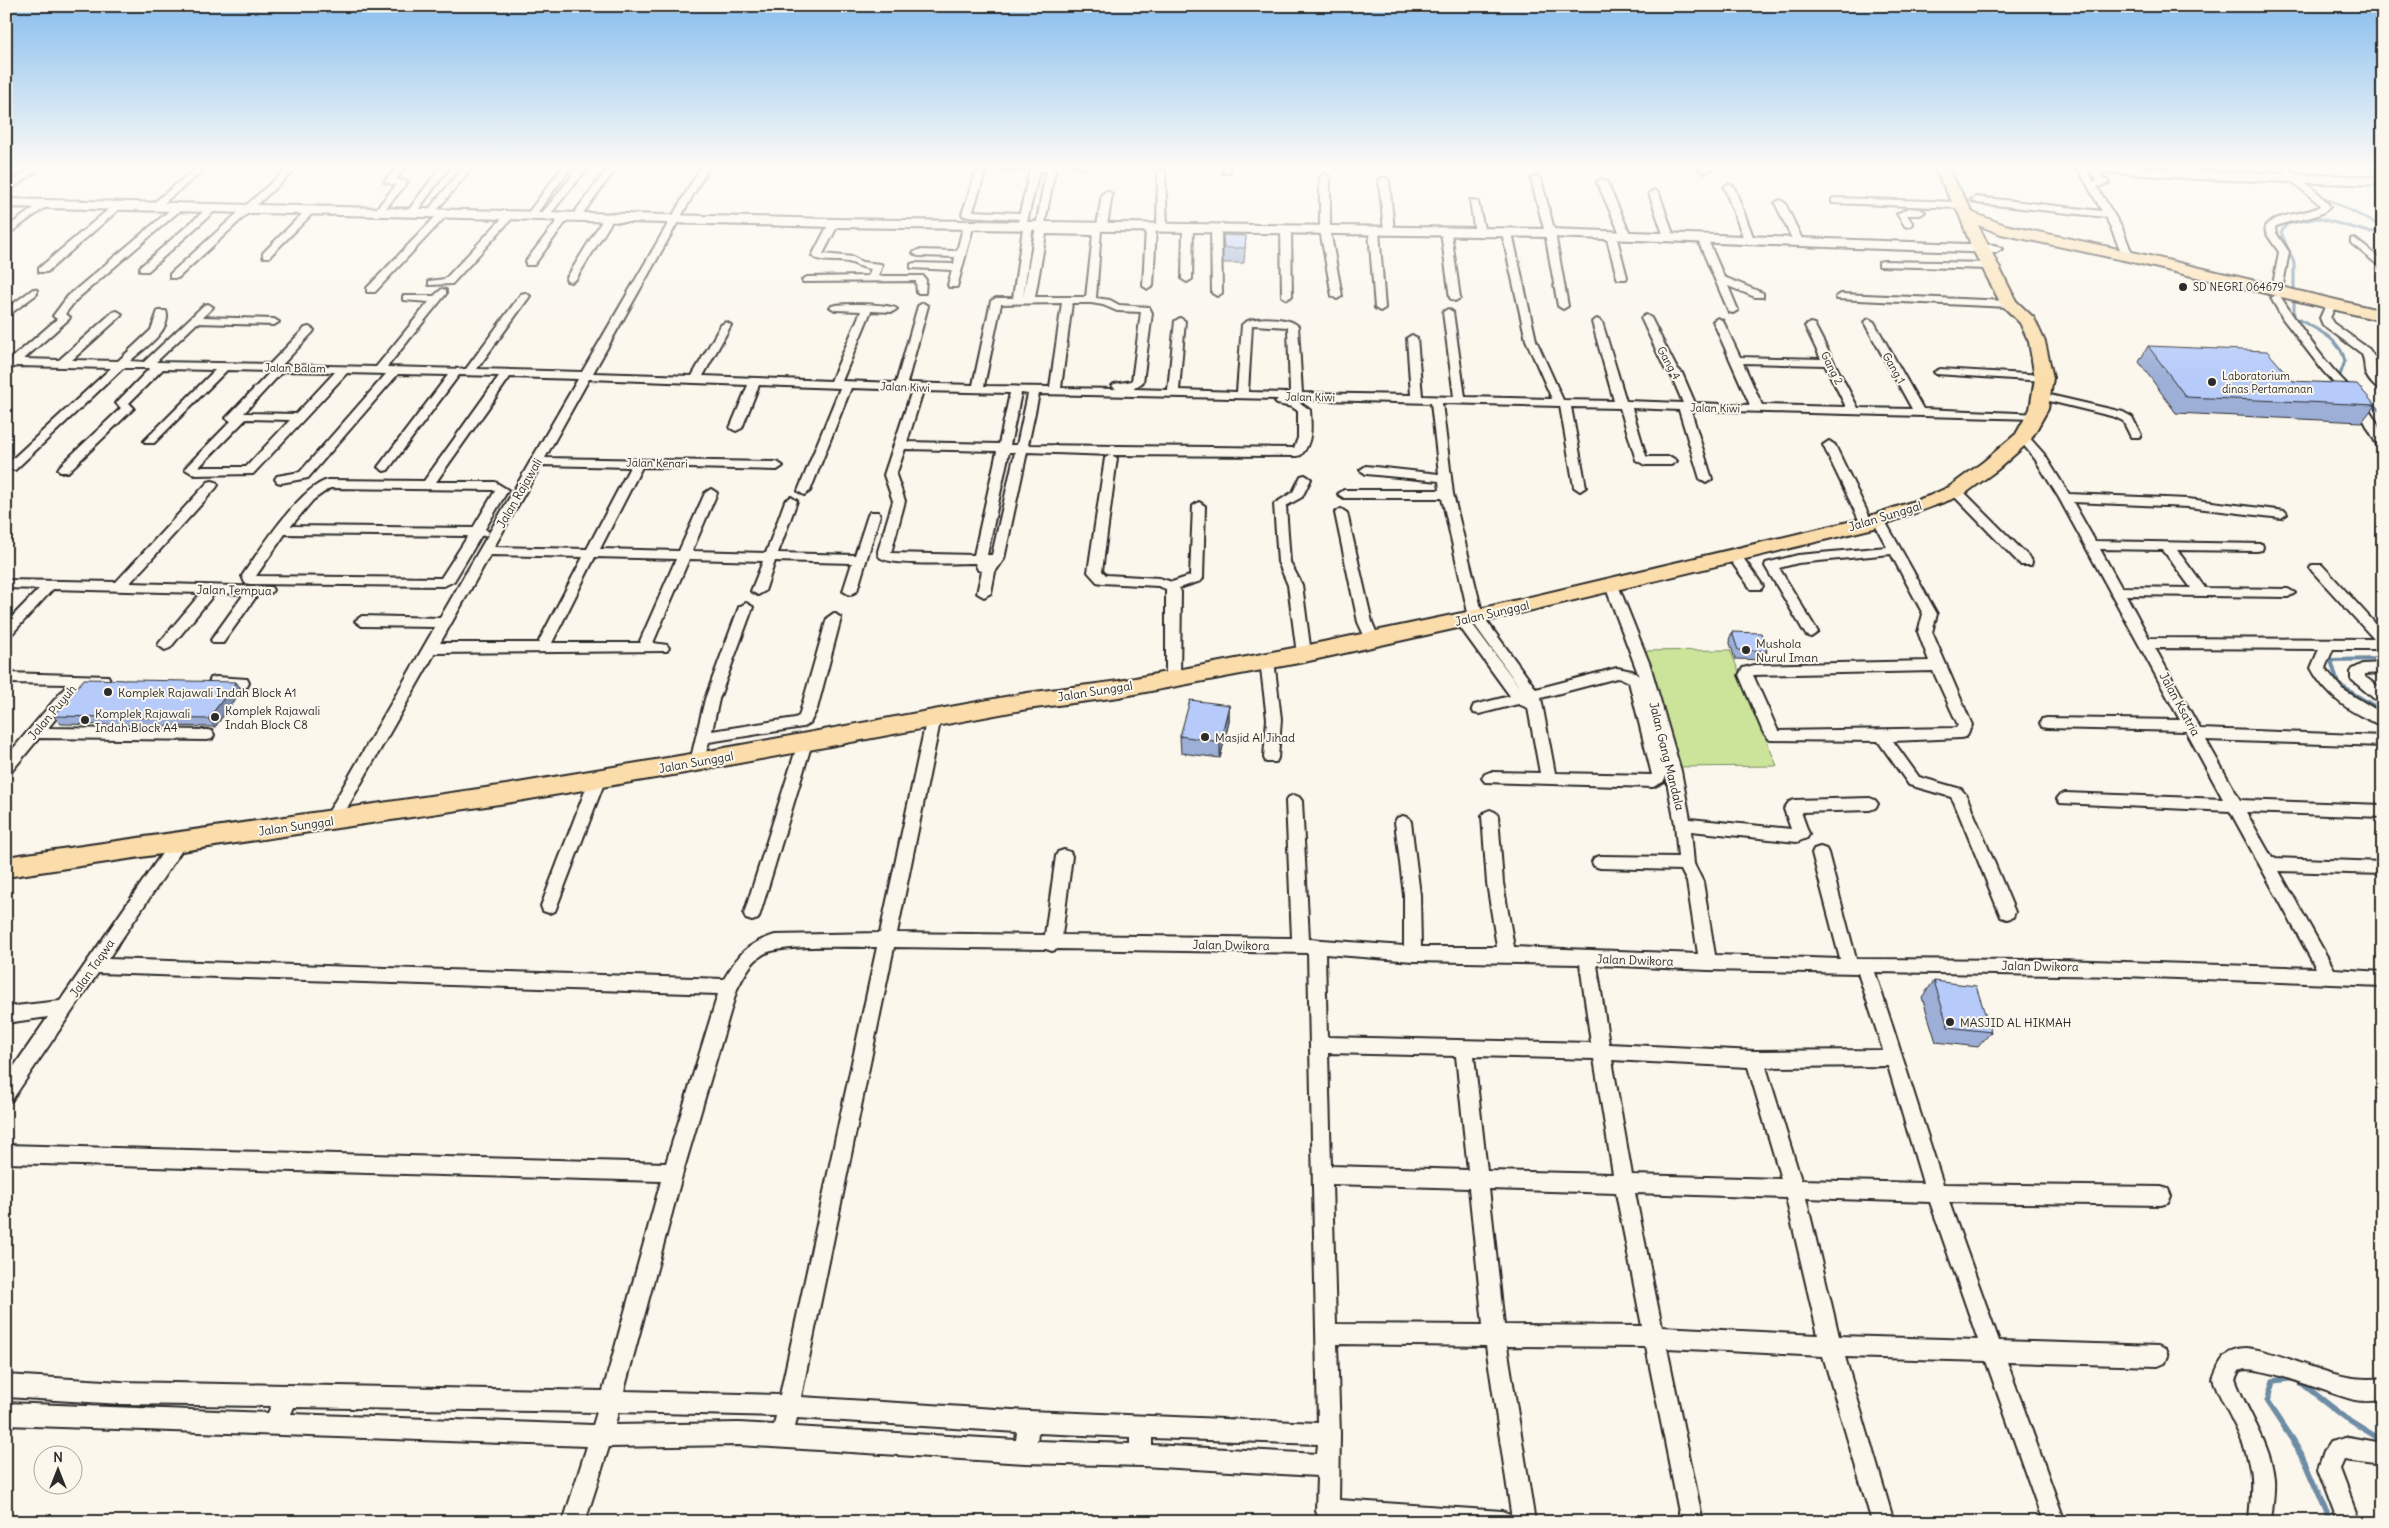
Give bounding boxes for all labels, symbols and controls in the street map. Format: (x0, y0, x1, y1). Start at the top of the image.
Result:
place label: SD NEGRI 064679 (2193, 280, 2284, 294)
marker: SD NEGRI 064679 (2177, 281, 2189, 293)
street label: Gang 4 (1654, 344, 1684, 382)
street label: Gang 2 (1818, 349, 1846, 387)
street label: Gang 1 (1880, 350, 1908, 386)
street label: Jalan Balam (264, 360, 326, 376)
place label: Laboratorium dinas Pertamanan (2222, 369, 2313, 396)
marker: Laboratorium dinas Pertamanan (2206, 376, 2218, 388)
street label: Jalan Kiwi (880, 379, 930, 395)
street label: Jalan Kiwi (1285, 390, 1335, 404)
street label: Jalan Kiwi (1690, 401, 1740, 415)
street label: Jalan Kenari (626, 455, 688, 471)
street label: Jalan Rajawali (493, 456, 545, 530)
street label: Jalan Sunggal (1847, 498, 1923, 534)
street label: Jalan Tempua (196, 582, 272, 598)
street label: Jalan Sunggal (1453, 597, 1531, 629)
place label: Mushola Nurul Iman (1756, 636, 1818, 665)
marker: Mushola Nurul Iman (1740, 644, 1752, 656)
street label: Jalan Ksatria (2156, 670, 2204, 739)
street label: Jalan Sunggal (1056, 678, 1134, 704)
street label: Jalan Puyuh (25, 681, 79, 743)
place label: Komplek Rajawali Indah Block A1 (118, 685, 296, 700)
marker: Komplek Rajawali Indah Block A1 (102, 686, 114, 698)
street label: Jalan Gang Mandala (1646, 700, 1688, 812)
place label: Komplek Rajawali Indah Block C8 (225, 703, 320, 732)
place label: Komplek Rajawali Indah Block A4 (95, 706, 190, 735)
marker: Komplek Rajawali Indah Block C8 (209, 711, 221, 723)
marker: Komplek Rajawali Indah Block A4 (79, 714, 91, 726)
place label: Masjid Al Jihad (1215, 730, 1295, 745)
marker: Masjid Al Jihad (1199, 731, 1211, 743)
street label: Jalan Sunggal (657, 748, 735, 776)
street label: Jalan Sunggal (257, 813, 335, 839)
street label: Jalan Taqwa (66, 936, 118, 1000)
street label: Jalan Dwikora (1192, 937, 1270, 953)
street label: Jalan Dwikora (1596, 951, 1674, 969)
street label: Jalan Dwikora (2001, 958, 2079, 974)
place label: MASJID AL HIKMAH (1960, 1015, 2072, 1030)
marker: MASJID AL HIKMAH (1944, 1016, 1956, 1028)
north arrow (32, 1446, 82, 1496)
text: N (53, 1448, 63, 1466)

